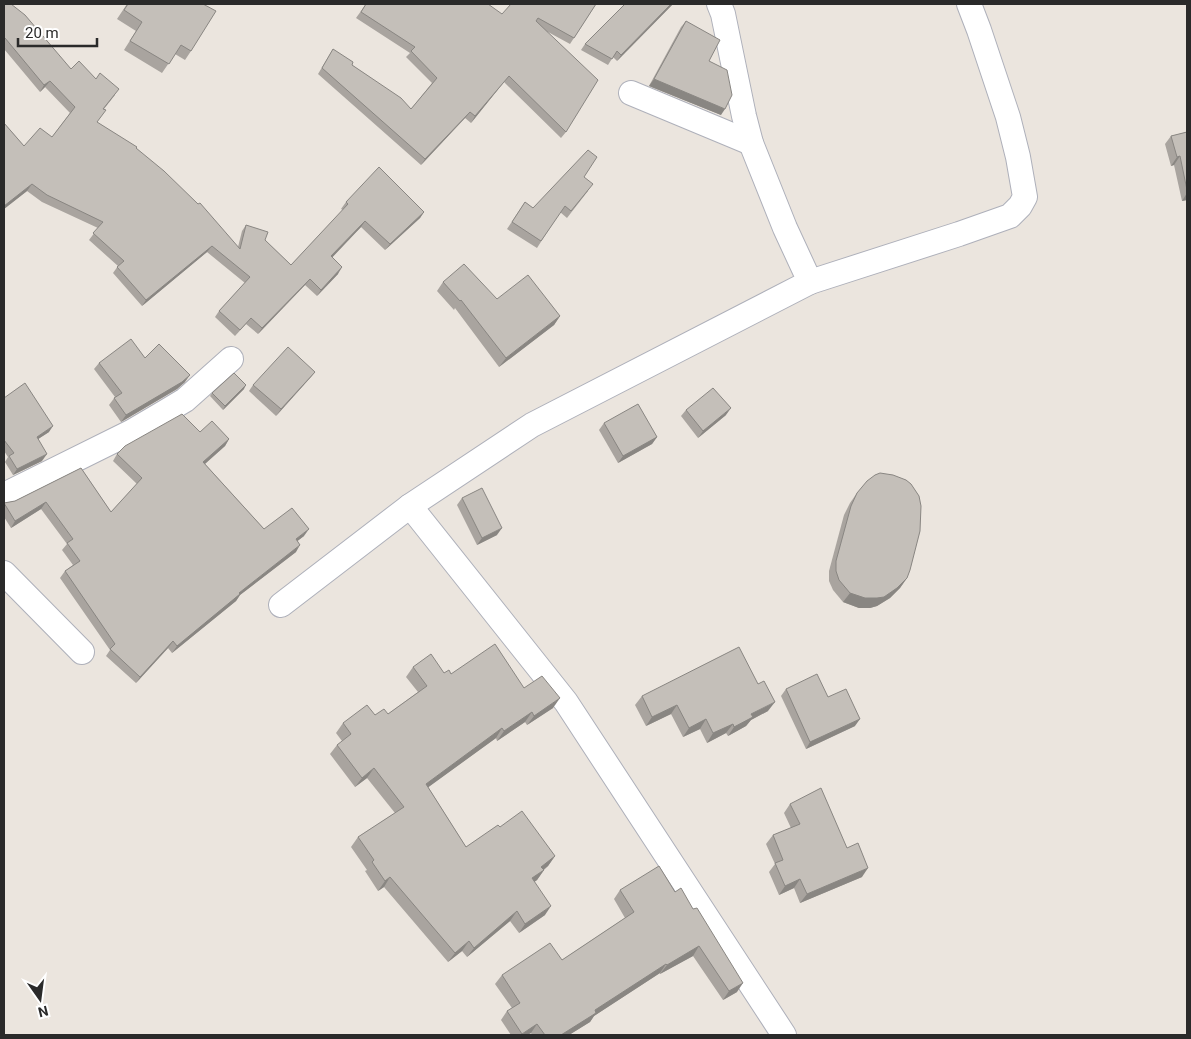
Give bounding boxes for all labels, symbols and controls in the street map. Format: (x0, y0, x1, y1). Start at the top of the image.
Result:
scale bar (18, 15, 96, 47)
text: 20 m (25, 24, 59, 42)
north arrow (15, 974, 65, 1024)
text: N (36, 1003, 50, 1021)

